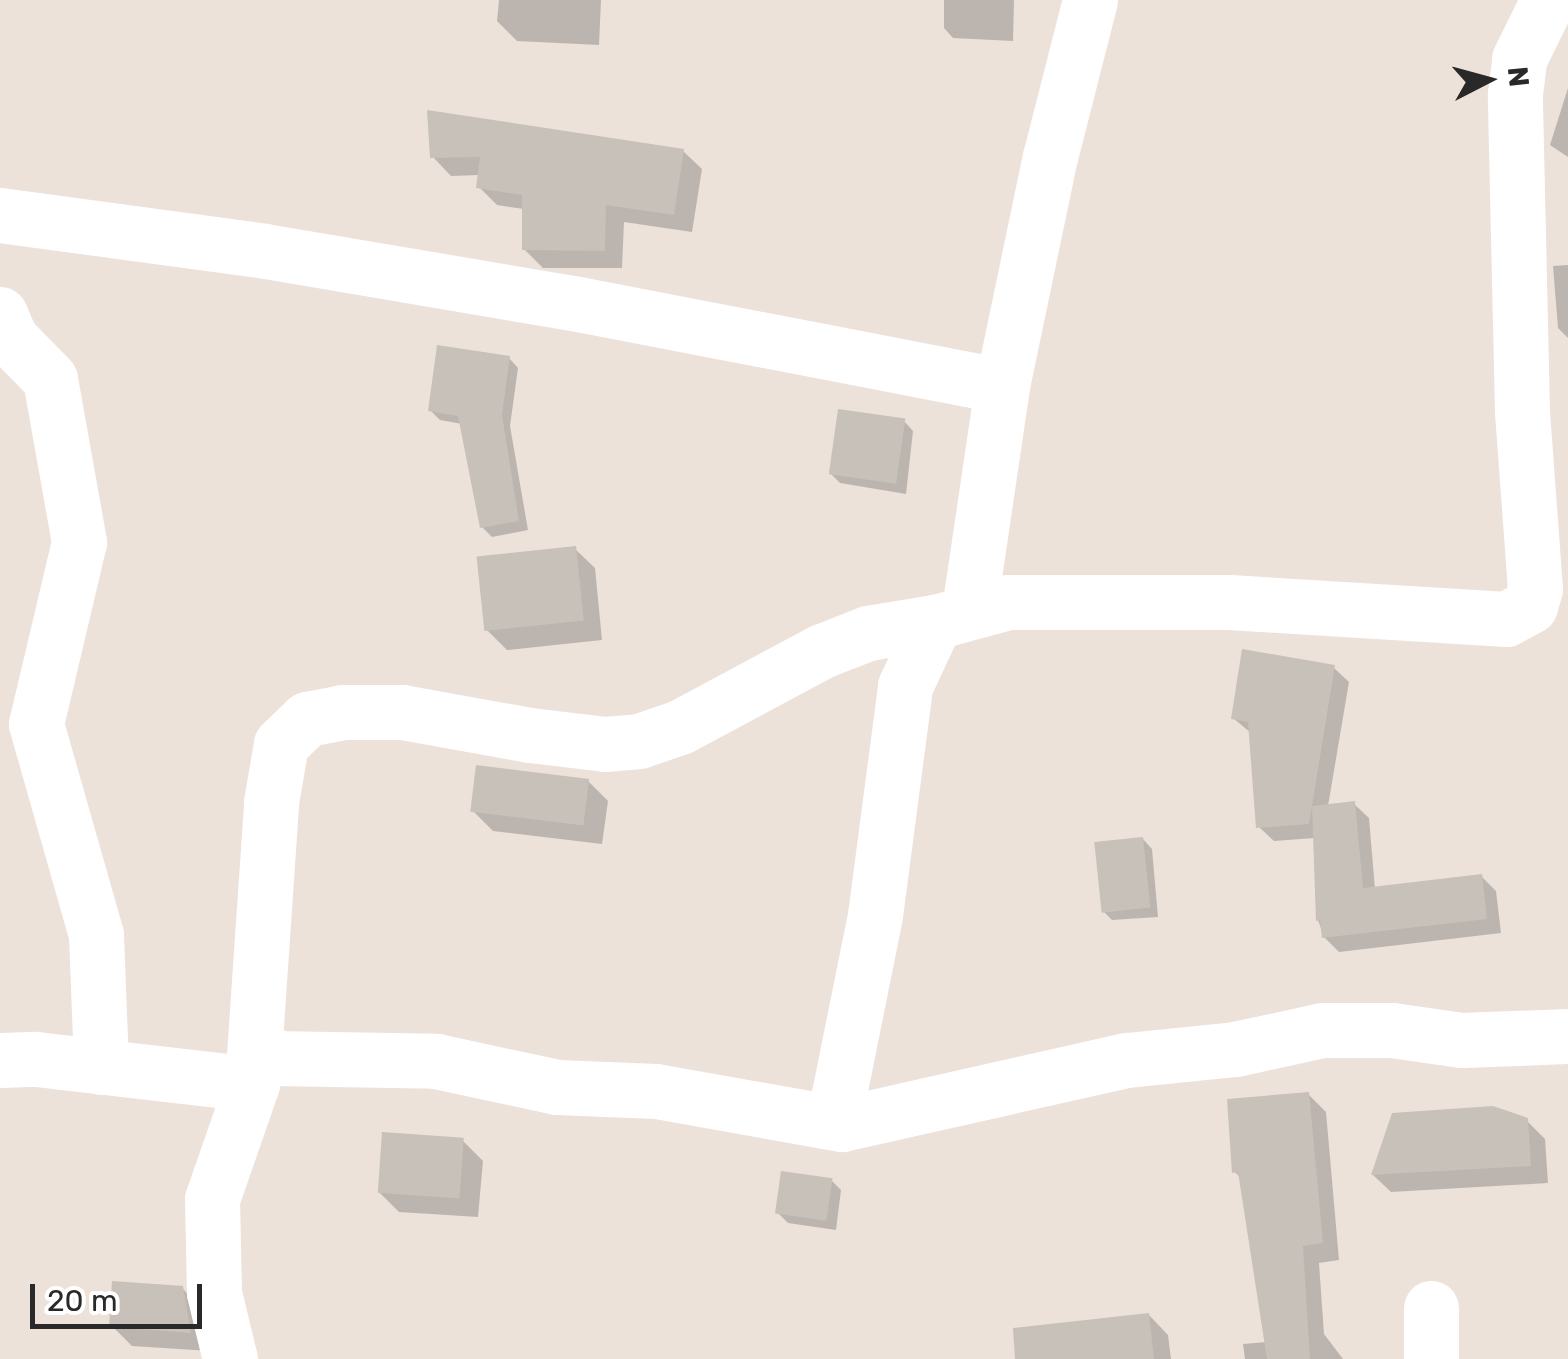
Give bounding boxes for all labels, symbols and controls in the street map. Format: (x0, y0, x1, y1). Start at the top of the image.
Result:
north arrow (1438, 30, 1538, 130)
text: N (1501, 65, 1536, 89)
scale bar (35, 1264, 208, 1326)
text: 20 m (47, 1283, 118, 1319)

